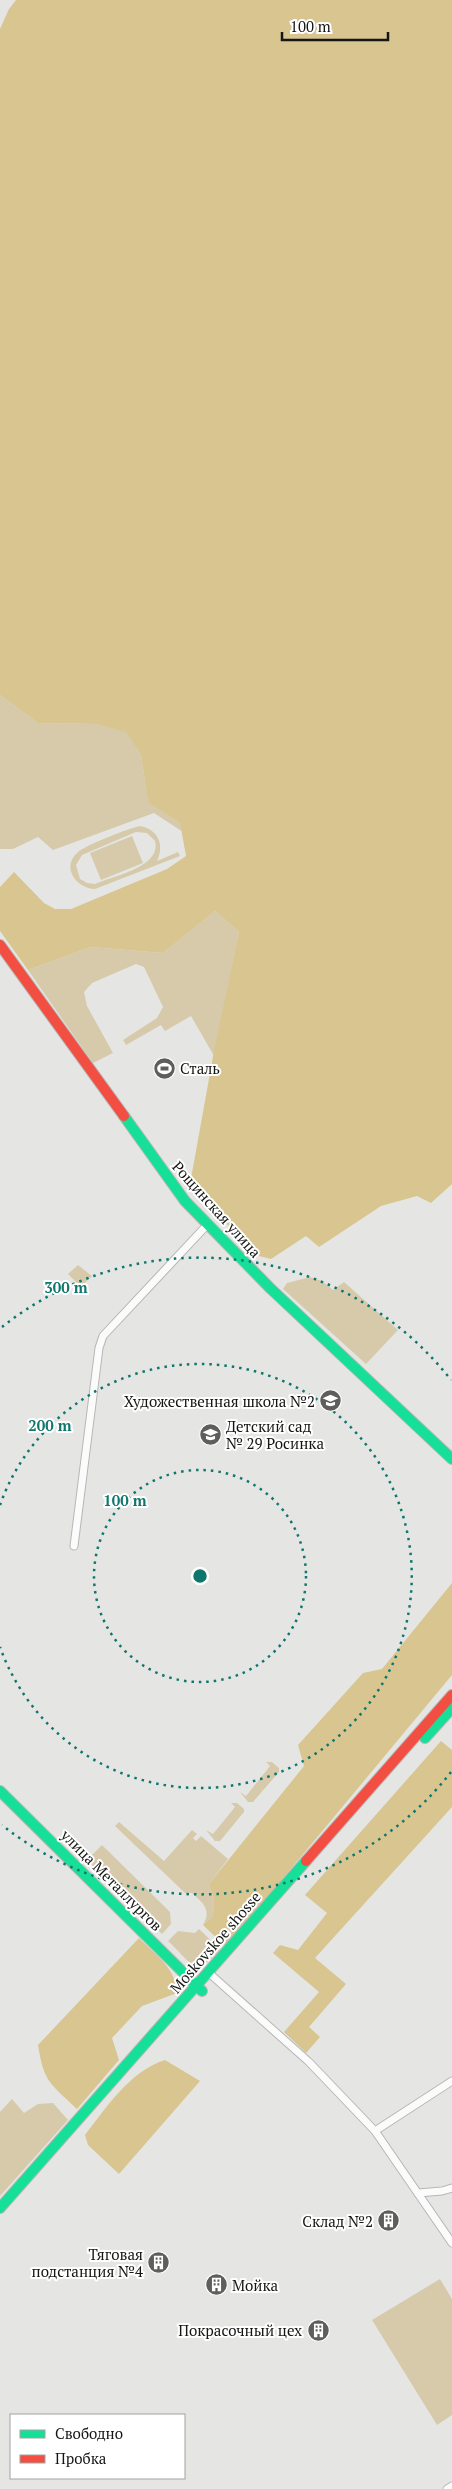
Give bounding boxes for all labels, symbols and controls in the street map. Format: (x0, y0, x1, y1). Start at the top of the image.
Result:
scale bar (282, 10, 388, 42)
text: 100 m (290, 16, 331, 36)
sports icon: Сталь (152, 1056, 176, 1080)
place label: Сталь (180, 1058, 220, 1078)
street label: Рощинская улица (168, 1156, 266, 1262)
text: 300 m (44, 1277, 88, 1297)
school or university icon: Художественная школа №2 (319, 1389, 343, 1413)
place label: Художественная школа №2 (124, 1391, 315, 1411)
text: 200 m (28, 1415, 72, 1435)
place label: Детский сад № 29 Росинка (226, 1416, 324, 1453)
school or university icon: Детский сад № 29 Росинка (198, 1423, 222, 1447)
text: 100 m (103, 1490, 147, 1510)
centre of rings (191, 1567, 209, 1585)
street label: улица Металлургов (56, 1824, 167, 1935)
street label: Moskovskoe shosse (165, 1887, 265, 1997)
building icon: Склад №2 (377, 2209, 401, 2233)
place label: Склад №2 (302, 2211, 373, 2231)
place label: Тяговая подстанция №4 (31, 2244, 143, 2281)
building icon: Тяговая подстанция №4 (147, 2251, 171, 2275)
building icon: Мойка (204, 2273, 228, 2297)
place label: Мойка (232, 2275, 279, 2295)
building icon: Покрасочный цех (306, 2318, 330, 2342)
place label: Покрасочный цех (178, 2320, 302, 2340)
legend (10, 2414, 185, 2479)
text: Свободно (55, 2423, 123, 2443)
text: Пробка (55, 2448, 107, 2468)

